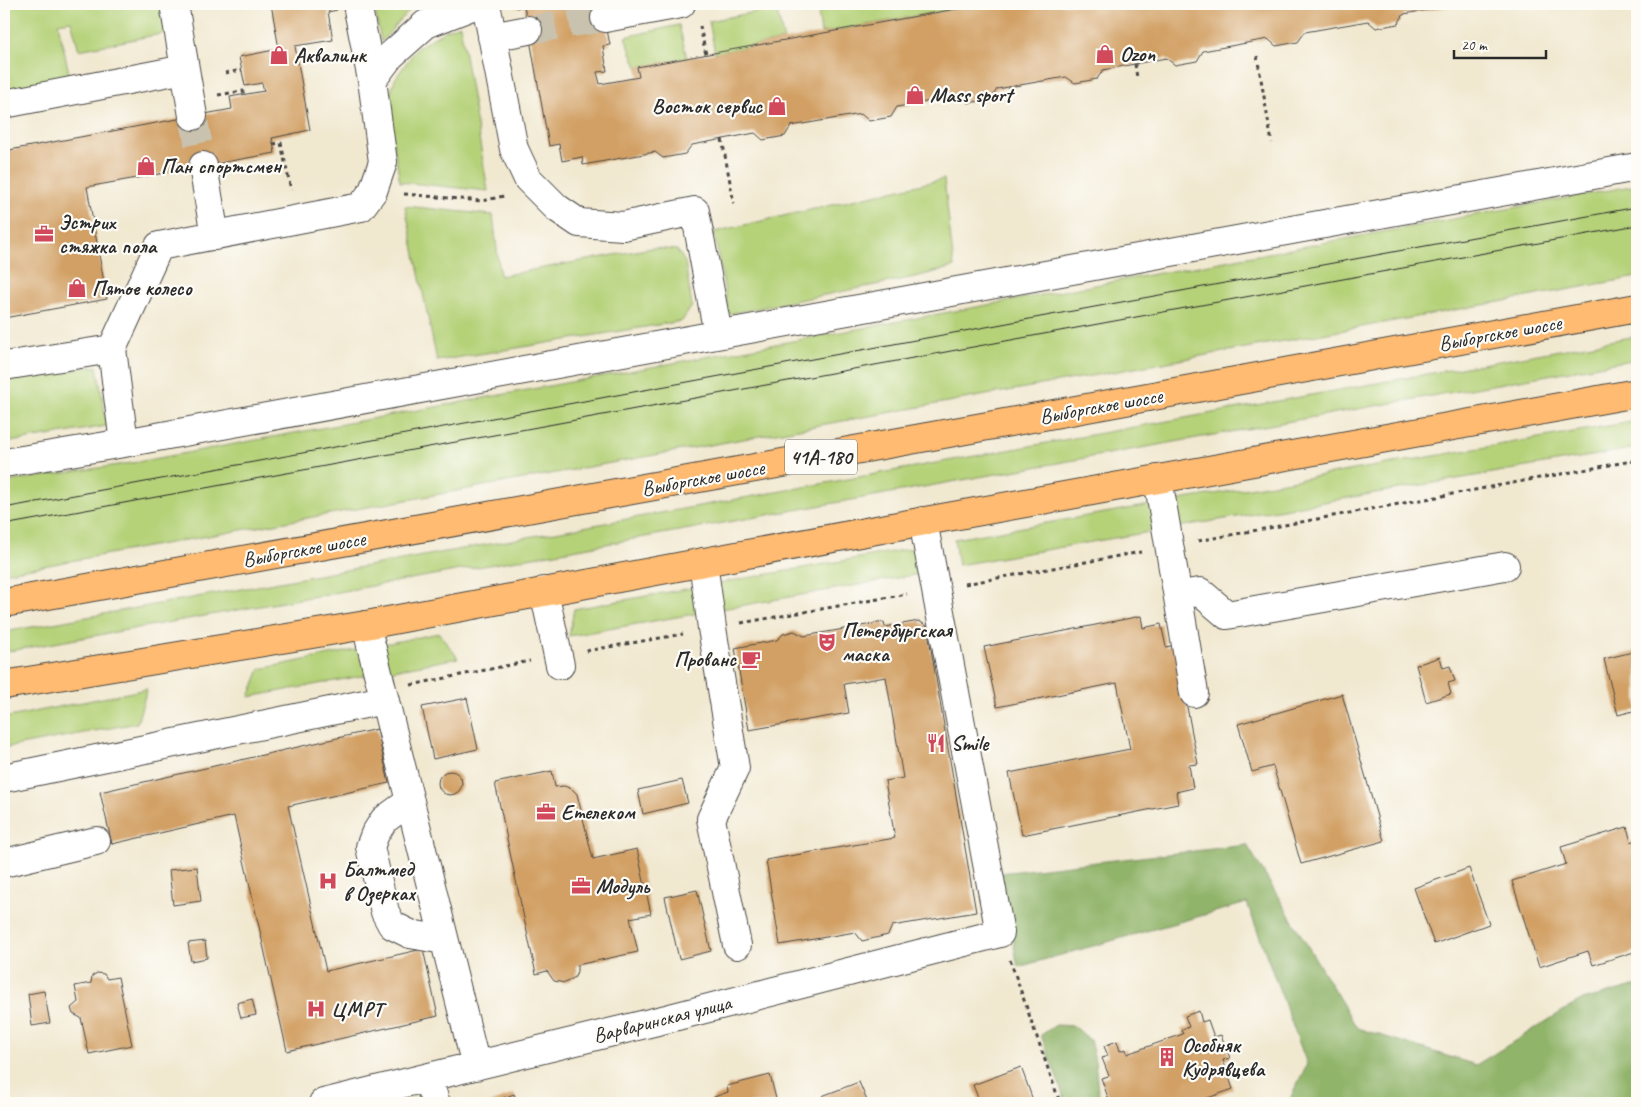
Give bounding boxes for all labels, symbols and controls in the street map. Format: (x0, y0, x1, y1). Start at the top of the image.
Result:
scale bar (1454, 28, 1546, 60)
text: 20 m (1461, 36, 1488, 55)
place label: Ozon (1120, 41, 1155, 67)
place label: Аквалинк (294, 42, 367, 68)
shop icon: Ozon (1094, 43, 1116, 65)
shop icon: Аквалинк (268, 44, 290, 66)
place label: Mass sport (930, 82, 1015, 108)
shop icon: Mass sport (904, 84, 926, 106)
place label: Восток сервис (652, 93, 763, 119)
shop icon: Восток сервис (766, 95, 788, 117)
place label: Пан спортсмен (161, 153, 283, 179)
shop icon: Пан спортсмен (135, 155, 157, 177)
place label: Эстрих стяжка пола (59, 209, 158, 259)
office icon: Эстрих стяжка пола (33, 223, 55, 245)
place label: Пятое колесо (92, 275, 193, 301)
shop icon: Пятое колесо (66, 277, 88, 299)
street label: Выборгское шоссе (1437, 309, 1565, 357)
street label: Выборгское шоссе (1038, 382, 1166, 430)
road number: 41А-180 (785, 440, 857, 474)
street label: Выборгское шоссе (640, 454, 768, 502)
street label: Выборгское шоссе (241, 525, 369, 573)
place label: Петербургская маска (842, 617, 953, 667)
theatre icon: Петербургская маска (816, 631, 838, 653)
place label: Прованс (674, 646, 737, 672)
cafe icon: Прованс (740, 648, 762, 670)
place label: Smile (951, 730, 990, 756)
restaurant icon: Smile (925, 732, 947, 754)
place label: Етелеком (561, 799, 636, 825)
office icon: Етелеком (535, 801, 557, 823)
place label: Балтмед в Озерках (343, 856, 417, 907)
hospital icon: Балтмед в Озерках (317, 870, 339, 892)
place label: Модуль (596, 873, 651, 900)
office icon: Модуль (570, 875, 592, 897)
street label: Варваринская улица (590, 989, 735, 1049)
place label: ЦМРТ (331, 996, 387, 1022)
hospital icon: ЦМРТ (305, 998, 327, 1020)
place label: Особняк Кудрявцева (1182, 1032, 1266, 1082)
building icon: Особняк Кудрявцева (1156, 1046, 1178, 1068)

